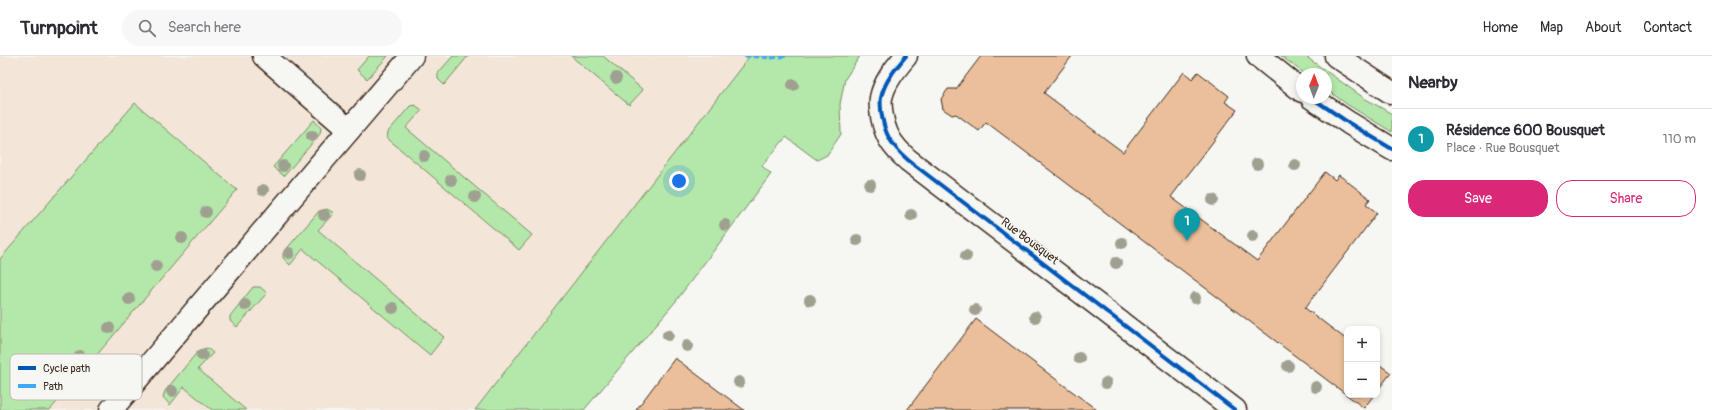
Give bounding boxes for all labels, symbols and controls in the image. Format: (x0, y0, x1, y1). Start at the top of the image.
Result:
search box (122, 10, 402, 46)
text: Turnpoint (20, 16, 98, 40)
icon: search (136, 17, 158, 39)
text: Search here (168, 18, 241, 37)
text: Home (1483, 19, 1518, 36)
text: Map (1540, 19, 1563, 36)
text: About (1585, 19, 1621, 36)
text: Contact (1643, 19, 1692, 36)
north arrow (1296, 68, 1332, 104)
text: Nearby (1408, 72, 1457, 93)
text: Résidence 600 Bousquet (1446, 121, 1605, 140)
text: 1 (1418, 131, 1424, 147)
text: 110 m (1663, 131, 1696, 147)
text: Place · Rue Bousquet (1446, 140, 1559, 156)
your location (669, 171, 689, 191)
button: Save (1408, 180, 1548, 217)
button: Share (1556, 180, 1696, 217)
pin: 1 (1174, 208, 1200, 241)
street label: Rue Bousquet (998, 215, 1062, 268)
map controls (1344, 326, 1380, 398)
button: + (1344, 326, 1380, 362)
legend (10, 354, 142, 400)
text: Cycle path (43, 362, 90, 375)
button: − (1344, 362, 1380, 398)
text: Path (43, 380, 63, 393)

